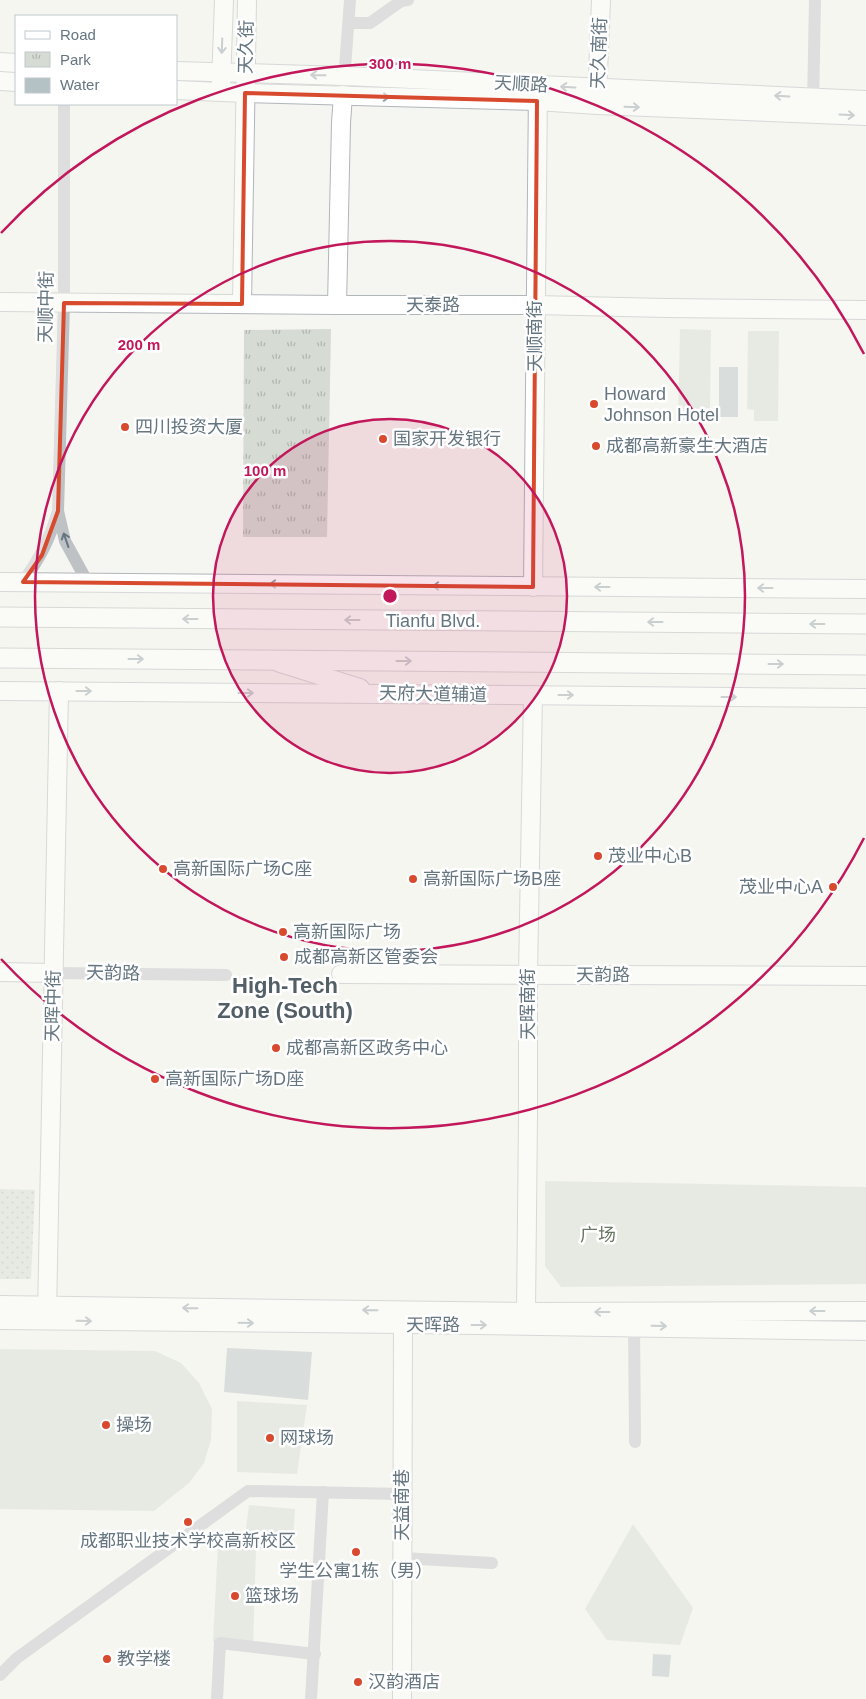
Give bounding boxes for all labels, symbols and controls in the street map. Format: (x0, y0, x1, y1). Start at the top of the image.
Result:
legend (15, 15, 178, 105)
street label: 天久南街 (588, 17, 610, 89)
street label: 天久街 (236, 20, 256, 74)
text: Road (60, 26, 96, 43)
one-way arrow (217, 38, 227, 54)
text: Park (60, 51, 91, 68)
text: 300 m (369, 55, 411, 72)
one-way arrow (310, 71, 326, 80)
street label: 天顺路 (494, 73, 548, 95)
text: Water (60, 76, 99, 93)
one-way arrow (560, 82, 576, 91)
one-way arrow (374, 92, 390, 101)
one-way arrow (775, 92, 791, 101)
one-way arrow (624, 102, 640, 111)
one-way arrow (839, 110, 855, 119)
street label: 天顺中街 (35, 271, 57, 343)
street label: 天泰路 (406, 295, 460, 315)
street label: 天顺南街 (525, 300, 545, 372)
text: 200 m (118, 336, 160, 353)
place label: Howard Johnson Hotel (604, 384, 719, 425)
marker: Howard Johnson Hotel (588, 398, 600, 410)
place label: 四川投资大厦 (135, 417, 243, 437)
marker: 四川投资大厦 (119, 421, 131, 433)
place label: 国家开发银行 (393, 429, 501, 449)
marker: 国家开发银行 (377, 433, 389, 445)
place label: 成都高新豪生大酒店 (606, 436, 768, 456)
marker: 成都高新豪生大酒店 (590, 440, 602, 452)
text: 100 m (244, 462, 286, 479)
one-way arrow (60, 532, 70, 548)
one-way arrow (270, 579, 286, 589)
one-way arrow (432, 581, 448, 591)
one-way arrow (595, 582, 611, 592)
one-way arrow (757, 584, 773, 593)
centre of rings (381, 587, 399, 605)
street label: Tianfu Blvd. (386, 611, 480, 631)
one-way arrow (182, 614, 198, 623)
one-way arrow (345, 615, 361, 625)
one-way arrow (647, 618, 663, 627)
one-way arrow (810, 619, 826, 629)
one-way arrow (128, 654, 144, 664)
one-way arrow (395, 656, 411, 666)
one-way arrow (768, 659, 784, 669)
street label: 天府大道辅道 (379, 683, 487, 705)
one-way arrow (75, 686, 91, 696)
one-way arrow (238, 688, 254, 698)
one-way arrow (558, 691, 574, 700)
one-way arrow (720, 692, 736, 702)
place label: 茂业中心B (608, 846, 692, 866)
marker: 茂业中心B (592, 850, 604, 862)
place label: 高新国际广场C座 (173, 859, 312, 879)
marker: 高新国际广场C座 (157, 863, 169, 875)
place label: 高新国际广场B座 (423, 869, 561, 889)
marker: 高新国际广场B座 (407, 873, 419, 885)
place label: 茂业中心A (739, 877, 823, 897)
marker: 茂业中心A (827, 881, 839, 893)
place label: 高新国际广场 (293, 922, 401, 942)
marker: 高新国际广场 (277, 926, 289, 938)
place label: 成都高新区管委会 (294, 947, 438, 967)
marker: 成都高新区管委会 (278, 951, 290, 963)
street label: 天韵路 (86, 963, 140, 983)
street label: 天韵路 (576, 965, 630, 985)
street label: 天晖南街 (518, 968, 538, 1040)
street label: 天晖中街 (42, 970, 64, 1042)
district label: High-Tech Zone (South) (217, 973, 353, 1023)
place label: 成都高新区政务中心 (286, 1038, 448, 1058)
marker: 成都高新区政务中心 (270, 1042, 282, 1054)
place label: 高新国际广场D座 (165, 1069, 304, 1089)
marker: 高新国际广场D座 (149, 1073, 161, 1085)
park label: 广场 (580, 1225, 616, 1245)
one-way arrow (182, 1303, 198, 1312)
one-way arrow (362, 1305, 378, 1315)
one-way arrow (595, 1307, 611, 1317)
one-way arrow (810, 1307, 826, 1316)
street label: 天晖路 (406, 1315, 460, 1335)
one-way arrow (75, 1316, 91, 1326)
one-way arrow (238, 1318, 254, 1328)
one-way arrow (470, 1320, 486, 1330)
one-way arrow (650, 1322, 666, 1331)
place label: 操场 (116, 1415, 152, 1435)
marker: 操场 (100, 1419, 112, 1431)
place label: 网球场 (280, 1428, 334, 1448)
marker: 网球场 (264, 1432, 276, 1444)
street label: 天益南巷 (392, 1469, 412, 1541)
marker: 成都职业技术学校高新校区 (182, 1516, 194, 1528)
place label: 成都职业技术学校高新校区 (80, 1531, 296, 1551)
marker: 学生公寓1栋（男） (350, 1546, 362, 1558)
place label: 学生公寓1栋（男） (279, 1561, 433, 1581)
place label: 篮球场 (245, 1586, 299, 1606)
marker: 篮球场 (229, 1590, 241, 1602)
place label: 教学楼 (117, 1649, 171, 1669)
marker: 教学楼 (101, 1653, 113, 1665)
place label: 汉韵酒店 (368, 1672, 440, 1692)
marker: 汉韵酒店 (352, 1676, 364, 1688)

